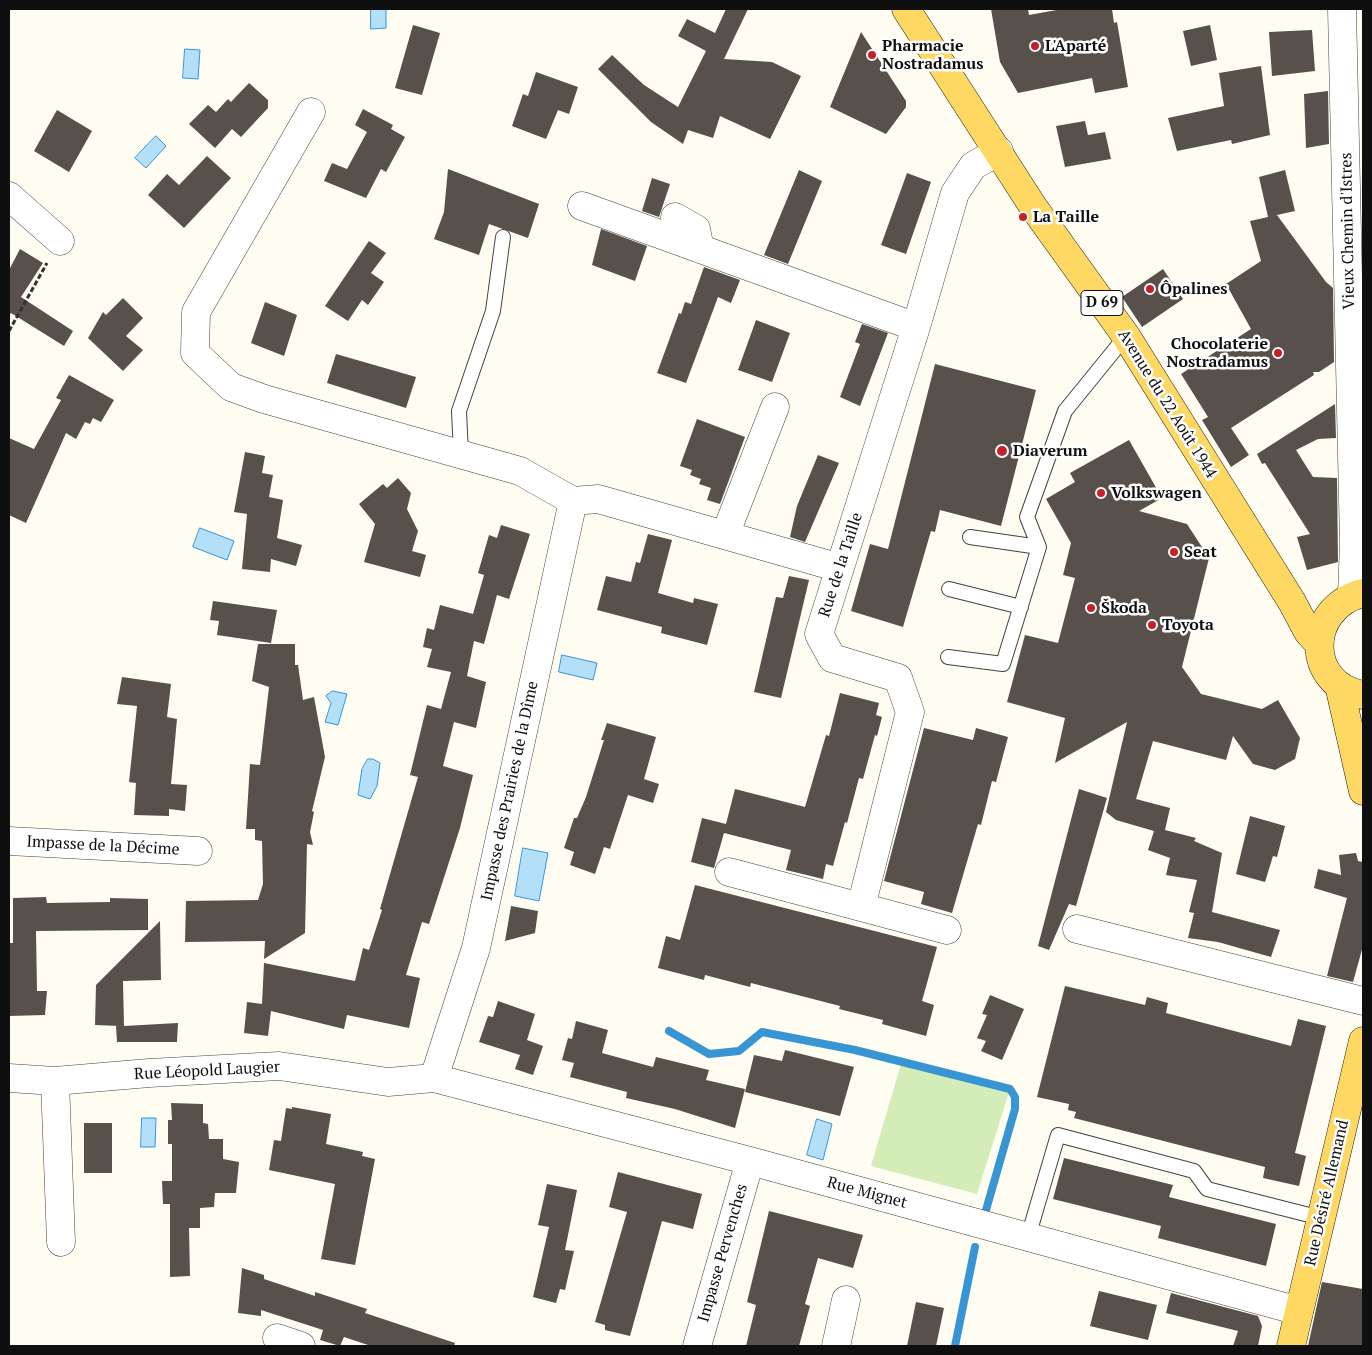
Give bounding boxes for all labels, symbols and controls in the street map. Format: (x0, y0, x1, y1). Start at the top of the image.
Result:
place label: Pharmacie Nostradamus (882, 36, 984, 74)
place label: L'Aparté (1045, 36, 1106, 56)
marker: L'Aparté (1029, 40, 1041, 52)
marker: Pharmacie Nostradamus (866, 49, 878, 61)
street label: Vieux Chemin d'Istres (1337, 152, 1359, 310)
place label: La Taille (1033, 207, 1099, 227)
marker: La Taille (1017, 211, 1029, 223)
place label: Ôpalines (1160, 279, 1227, 299)
marker: Ôpalines (1144, 283, 1156, 295)
road number: D 69 (1081, 290, 1123, 316)
street label: Avenue du 22 Août 1944 (1113, 326, 1221, 482)
place label: Chocolaterie Nostradamus (1166, 334, 1268, 372)
marker: Chocolaterie Nostradamus (1272, 347, 1284, 359)
place label: Diaverum (1013, 441, 1088, 461)
marker: Diaverum (995, 444, 1009, 458)
place label: Volkswagen (1111, 483, 1202, 503)
marker: Volkswagen (1095, 487, 1107, 499)
street label: Rue de la Taille (815, 510, 867, 620)
place label: Seat (1184, 542, 1217, 562)
marker: Seat (1168, 546, 1180, 558)
place label: Škoda (1101, 598, 1147, 618)
marker: Škoda (1085, 602, 1097, 614)
place label: Toyota (1162, 615, 1214, 635)
marker: Toyota (1146, 619, 1158, 631)
street label: Impasse des Prairies de la Dîme (477, 679, 543, 903)
street label: Impasse de la Décime (26, 832, 180, 860)
street label: Rue Léopold Laugier (134, 1058, 280, 1084)
street label: Rue Désiré Allemand (1301, 1118, 1353, 1268)
street label: Rue Mignet (825, 1173, 909, 1213)
street label: Impasse Pervenches (694, 1182, 752, 1324)

